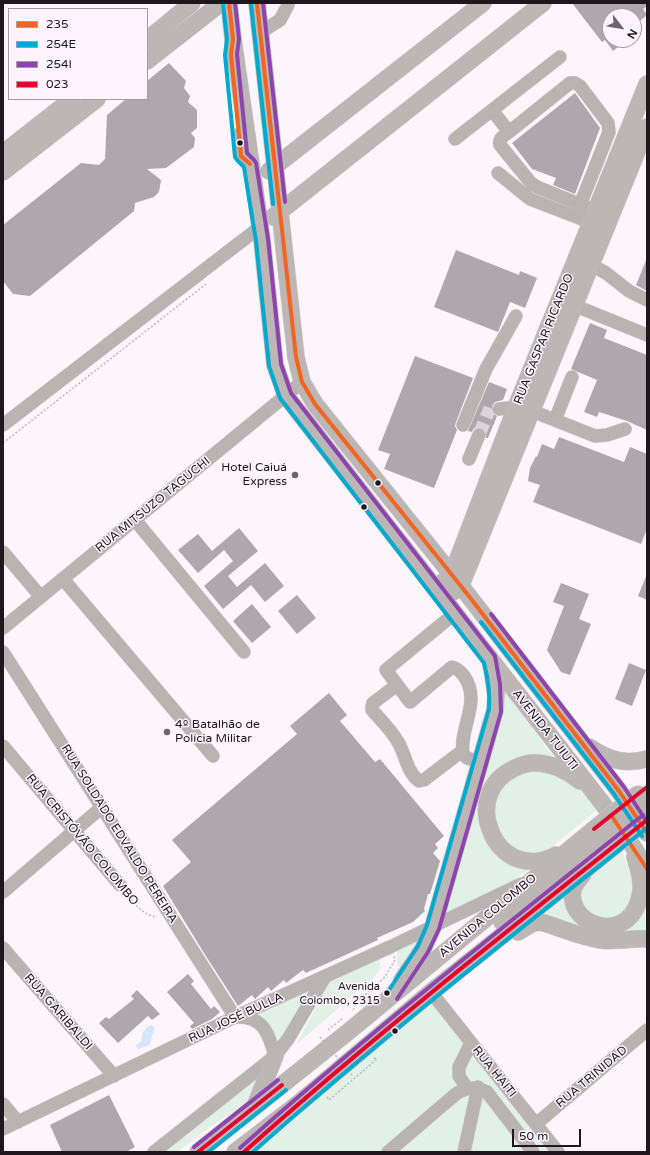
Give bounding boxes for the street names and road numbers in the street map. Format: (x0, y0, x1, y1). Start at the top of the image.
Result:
street label: RUA GASPAR RICARDO (511, 272, 577, 406)
street label: RUA MITSUZO TAGUCHI (93, 454, 213, 556)
street label: AVENIDA TUIUTI (509, 687, 581, 773)
street label: RUA SOLDADO EDVALDO PEREIRA (58, 742, 180, 926)
street label: RUA CRISTÓVÃO COLOMBO (23, 771, 141, 909)
street label: AVENIDA COLOMBO (436, 871, 540, 961)
street label: RUA GARIBALDI (21, 971, 95, 1053)
street label: RUA JOSÉ BULLA (186, 990, 286, 1046)
street label: RUA TRINIDAD (553, 1043, 631, 1111)
street label: RUA HAITI (469, 1044, 519, 1100)

